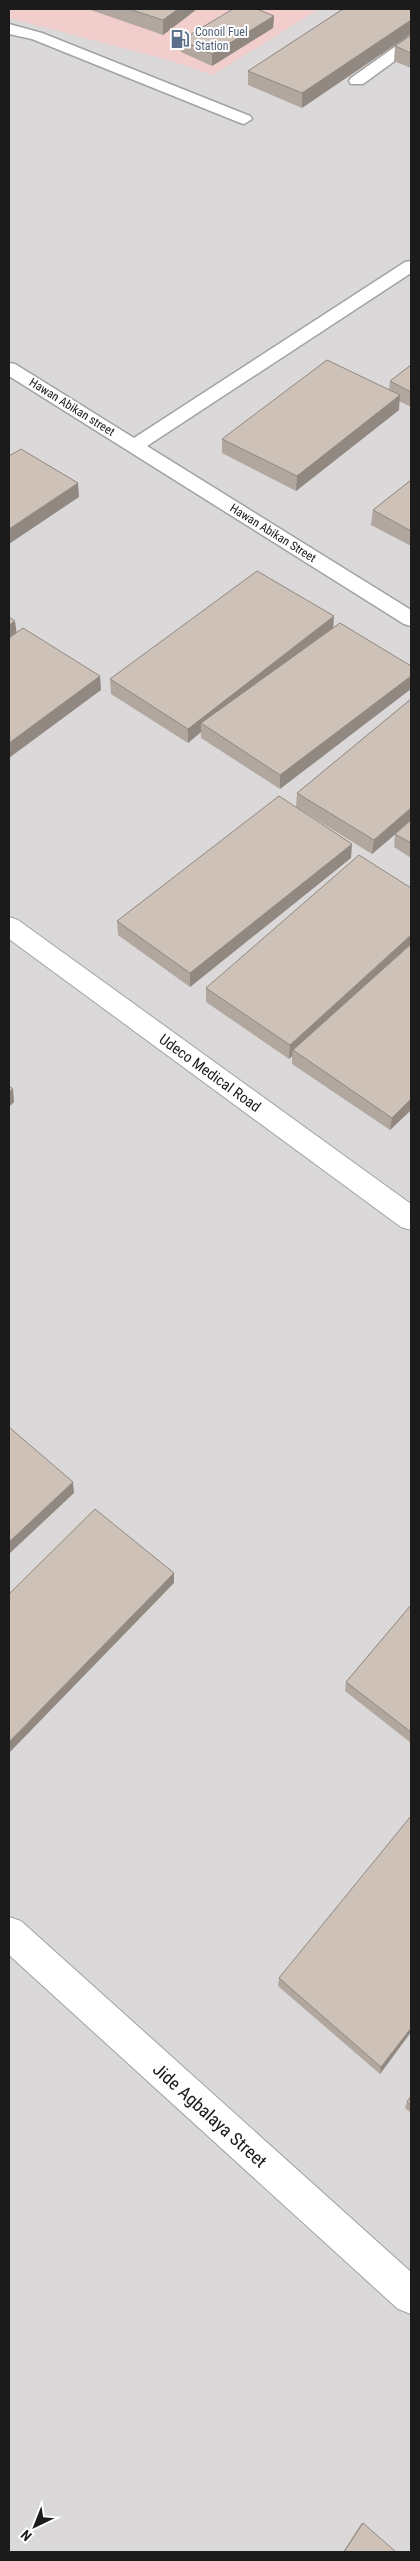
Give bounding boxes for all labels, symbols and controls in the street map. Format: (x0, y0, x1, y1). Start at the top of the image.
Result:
place label: Conoil Fuel Station (195, 25, 248, 53)
fuel station icon: Conoil Fuel Station (169, 28, 191, 50)
street label: Hawan Abikan street (27, 375, 118, 439)
street label: Hawan Abikan Street (227, 501, 319, 565)
street label: Udeco Medical Road (156, 1030, 264, 1116)
street label: Jide Agbalaya Street (149, 2058, 271, 2172)
north arrow (10, 2501, 60, 2551)
text: N (18, 2527, 35, 2544)

